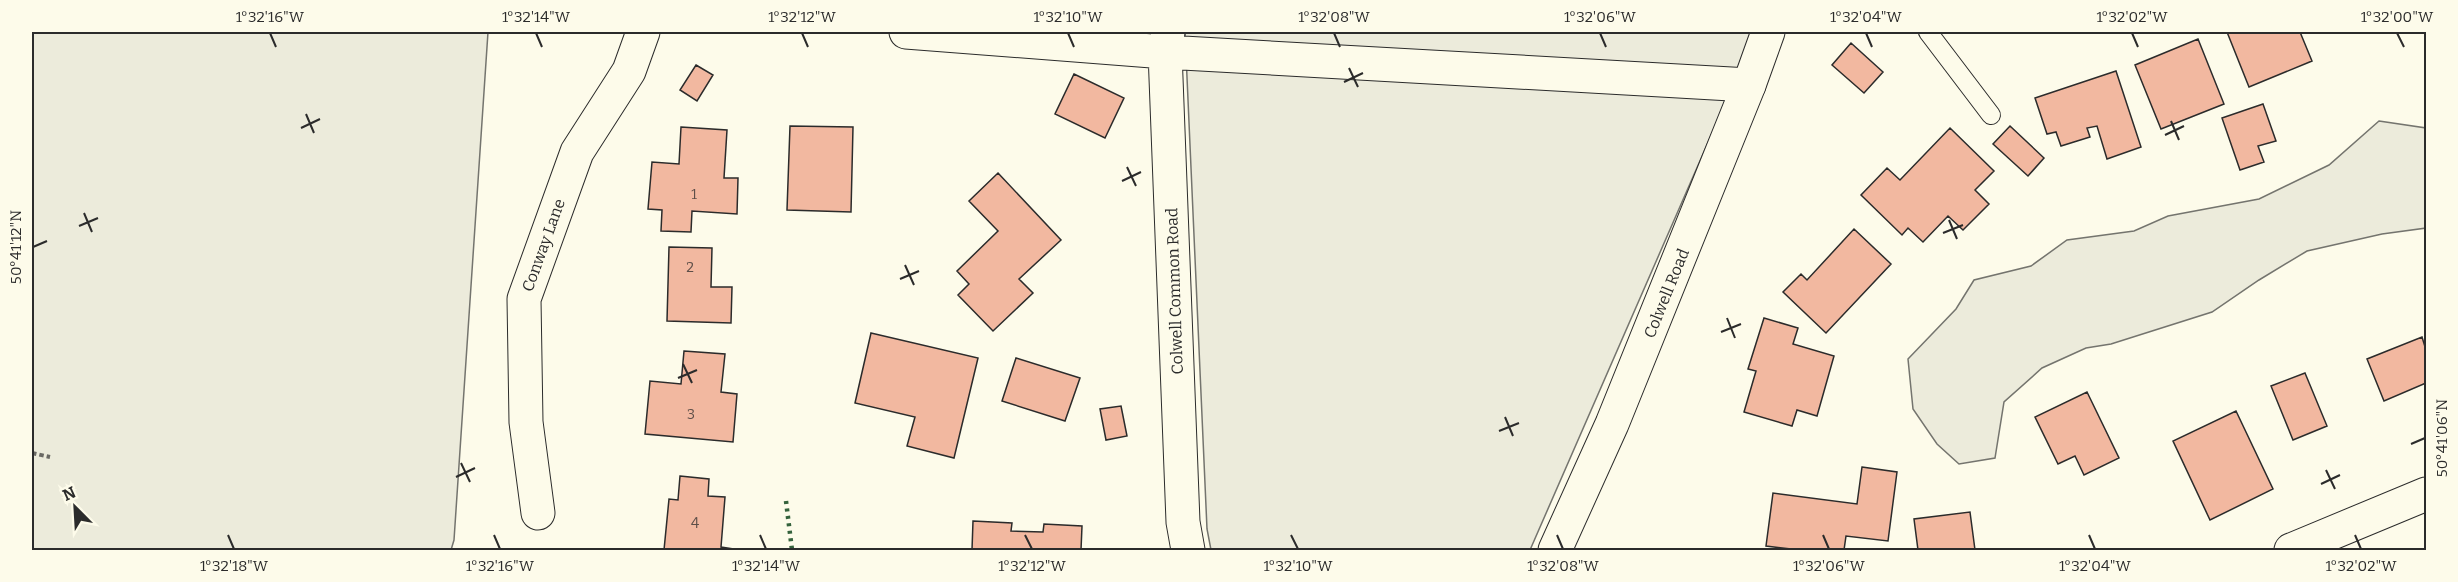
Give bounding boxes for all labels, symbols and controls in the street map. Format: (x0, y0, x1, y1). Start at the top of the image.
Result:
text: 1°32'16"W (236, 8, 305, 26)
text: 1°32'14"W (502, 8, 571, 26)
text: 1°32'12"W (768, 8, 836, 26)
text: 1°32'10"W (1033, 8, 1103, 26)
text: 1°32'08"W (1298, 8, 1370, 26)
text: 1°32'06"W (1564, 8, 1637, 26)
text: 1°32'04"W (1830, 8, 1903, 26)
text: 1°32'02"W (2096, 8, 2168, 26)
text: 1°32'00"W (2361, 8, 2434, 26)
house number: 1 (691, 186, 697, 203)
street label: Conway Lane (518, 196, 569, 294)
street label: Colwell Common Road (1162, 207, 1187, 375)
text: 50°41'12"N (7, 210, 25, 284)
street label: Colwell Road (1640, 245, 1693, 341)
house number: 2 (686, 259, 694, 276)
text: 50°41'06"N (2433, 399, 2451, 477)
house number: 3 (687, 406, 695, 423)
north arrow (45, 477, 105, 537)
text: N (60, 483, 79, 505)
house number: 4 (691, 515, 699, 532)
text: 1°32'18"W (200, 557, 269, 575)
text: 1°32'16"W (466, 557, 535, 575)
text: 1°32'14"W (732, 557, 801, 575)
text: 1°32'12"W (998, 557, 1066, 575)
text: 1°32'10"W (1263, 557, 1333, 575)
text: 1°32'08"W (1527, 557, 1599, 575)
text: 1°32'06"W (1793, 557, 1866, 575)
text: 1°32'04"W (2059, 557, 2132, 575)
text: 1°32'02"W (2325, 557, 2397, 575)

